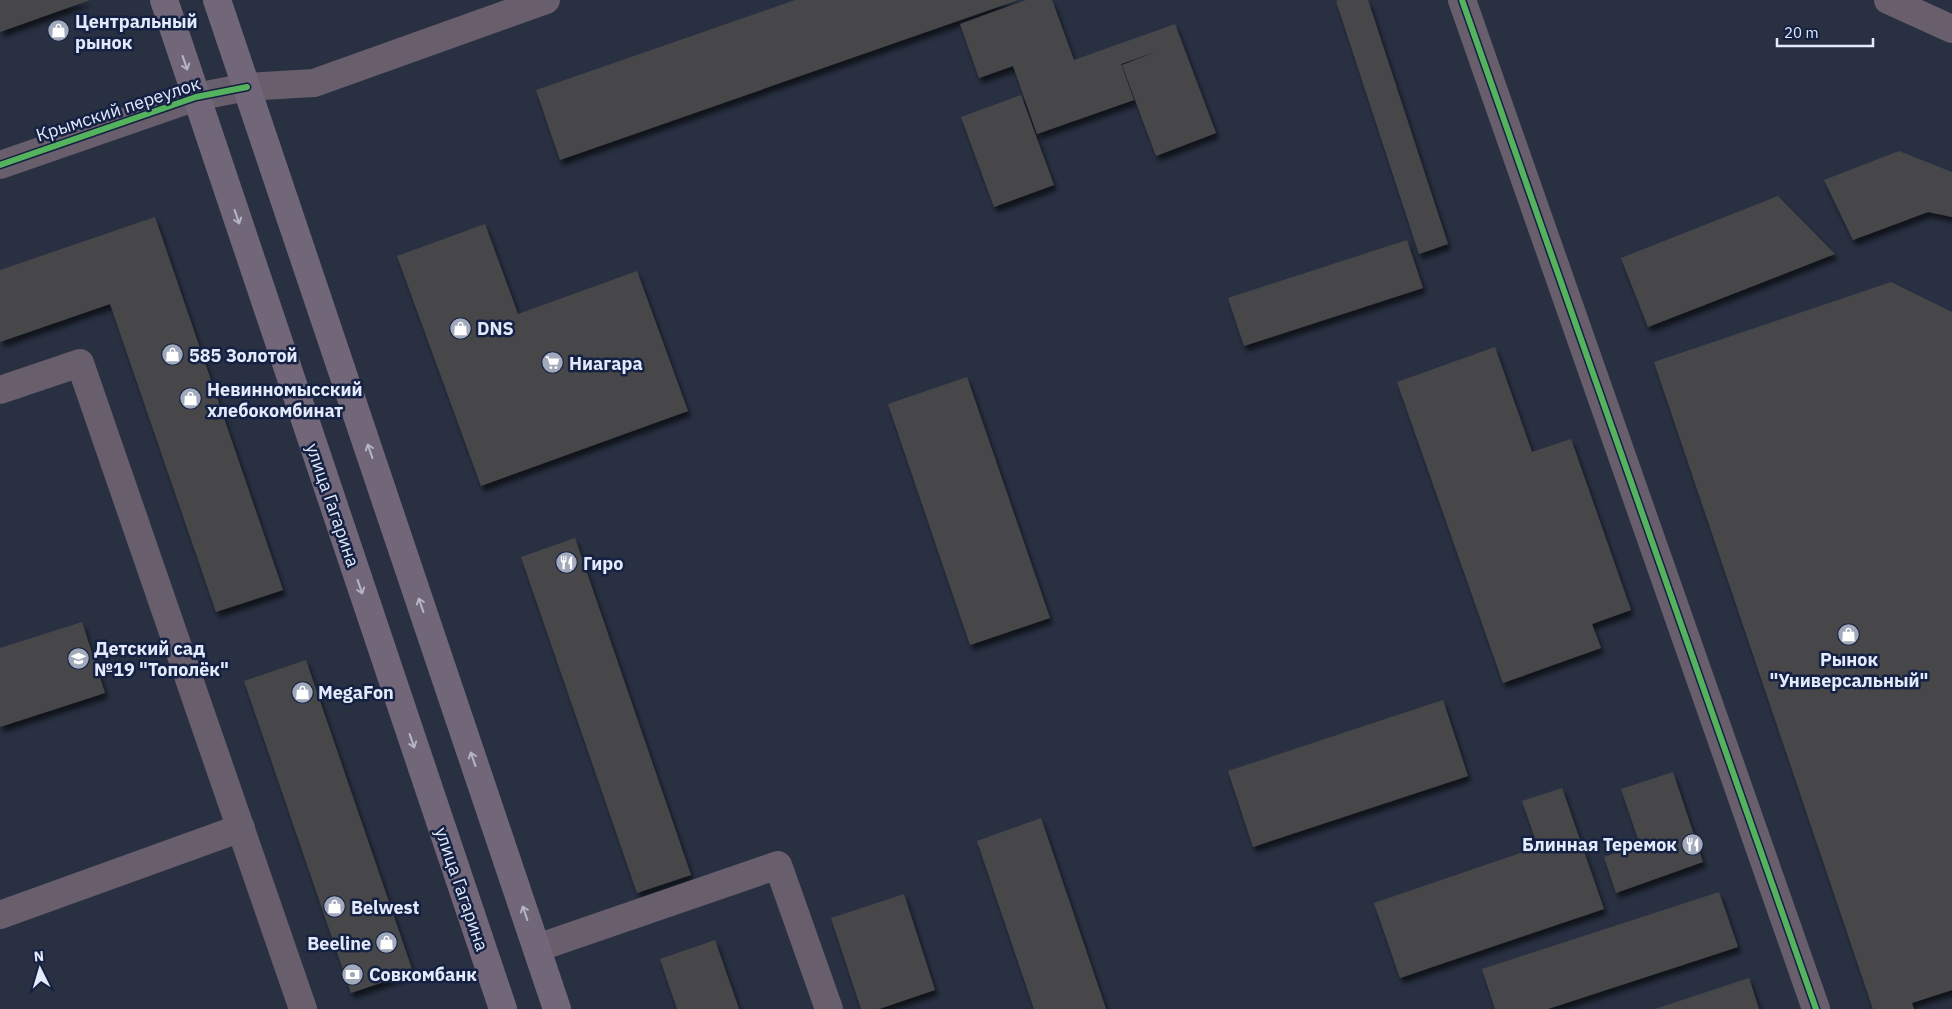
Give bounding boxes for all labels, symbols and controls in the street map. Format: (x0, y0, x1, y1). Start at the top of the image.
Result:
place label: Центральный рынок (75, 10, 198, 54)
scale bar (1777, 15, 1873, 47)
shop icon: Центральный рынок (47, 19, 71, 43)
text: 20 m (1784, 23, 1819, 42)
one-way arrow (181, 54, 190, 70)
street label: Крымский переулок (33, 72, 203, 146)
one-way arrow (232, 208, 242, 224)
shop icon: DNS (449, 316, 473, 340)
place label: DNS (477, 317, 514, 340)
shop icon: 585 Золотой (161, 343, 185, 367)
place label: 585 Золотой (189, 344, 298, 367)
supermarket icon: Ниагара (541, 351, 565, 375)
place label: Ниагара (569, 352, 643, 375)
place label: Невинномысский хлебокомбинат (207, 378, 363, 422)
shop icon: Невинномысский хлебокомбинат (179, 387, 203, 411)
street label: улица Гагарина (301, 440, 365, 570)
one-way arrow (364, 443, 374, 459)
restaurant icon: Гиро (555, 551, 579, 575)
place label: Гиро (583, 552, 623, 575)
one-way arrow (356, 578, 366, 594)
one-way arrow (416, 597, 426, 613)
shop icon: Рынок "Универсальный" (1837, 622, 1861, 646)
place label: Детский сад №19 "Тополёк" (94, 637, 229, 681)
school or university icon: Детский сад №19 "Тополёк" (66, 646, 90, 670)
place label: Рынок "Универсальный" (1770, 648, 1928, 692)
shop icon: MegaFon (290, 680, 314, 704)
place label: MegaFon (318, 681, 394, 704)
one-way arrow (408, 732, 417, 748)
one-way arrow (468, 752, 477, 767)
street label: улица Гагарина (430, 824, 494, 954)
restaurant icon: Блинная Теремок (1681, 832, 1705, 856)
place label: Блинная Теремок (1522, 833, 1677, 856)
shop icon: Belwest (323, 895, 347, 919)
place label: Belwest (351, 896, 420, 919)
one-way arrow (520, 906, 529, 921)
shop icon: Beeline (375, 931, 399, 955)
place label: Beeline (307, 932, 371, 955)
north arrow (15, 944, 65, 994)
text: N (33, 947, 45, 965)
bank icon: Совкомбанк (341, 962, 365, 986)
place label: Совкомбанк (369, 963, 477, 986)

